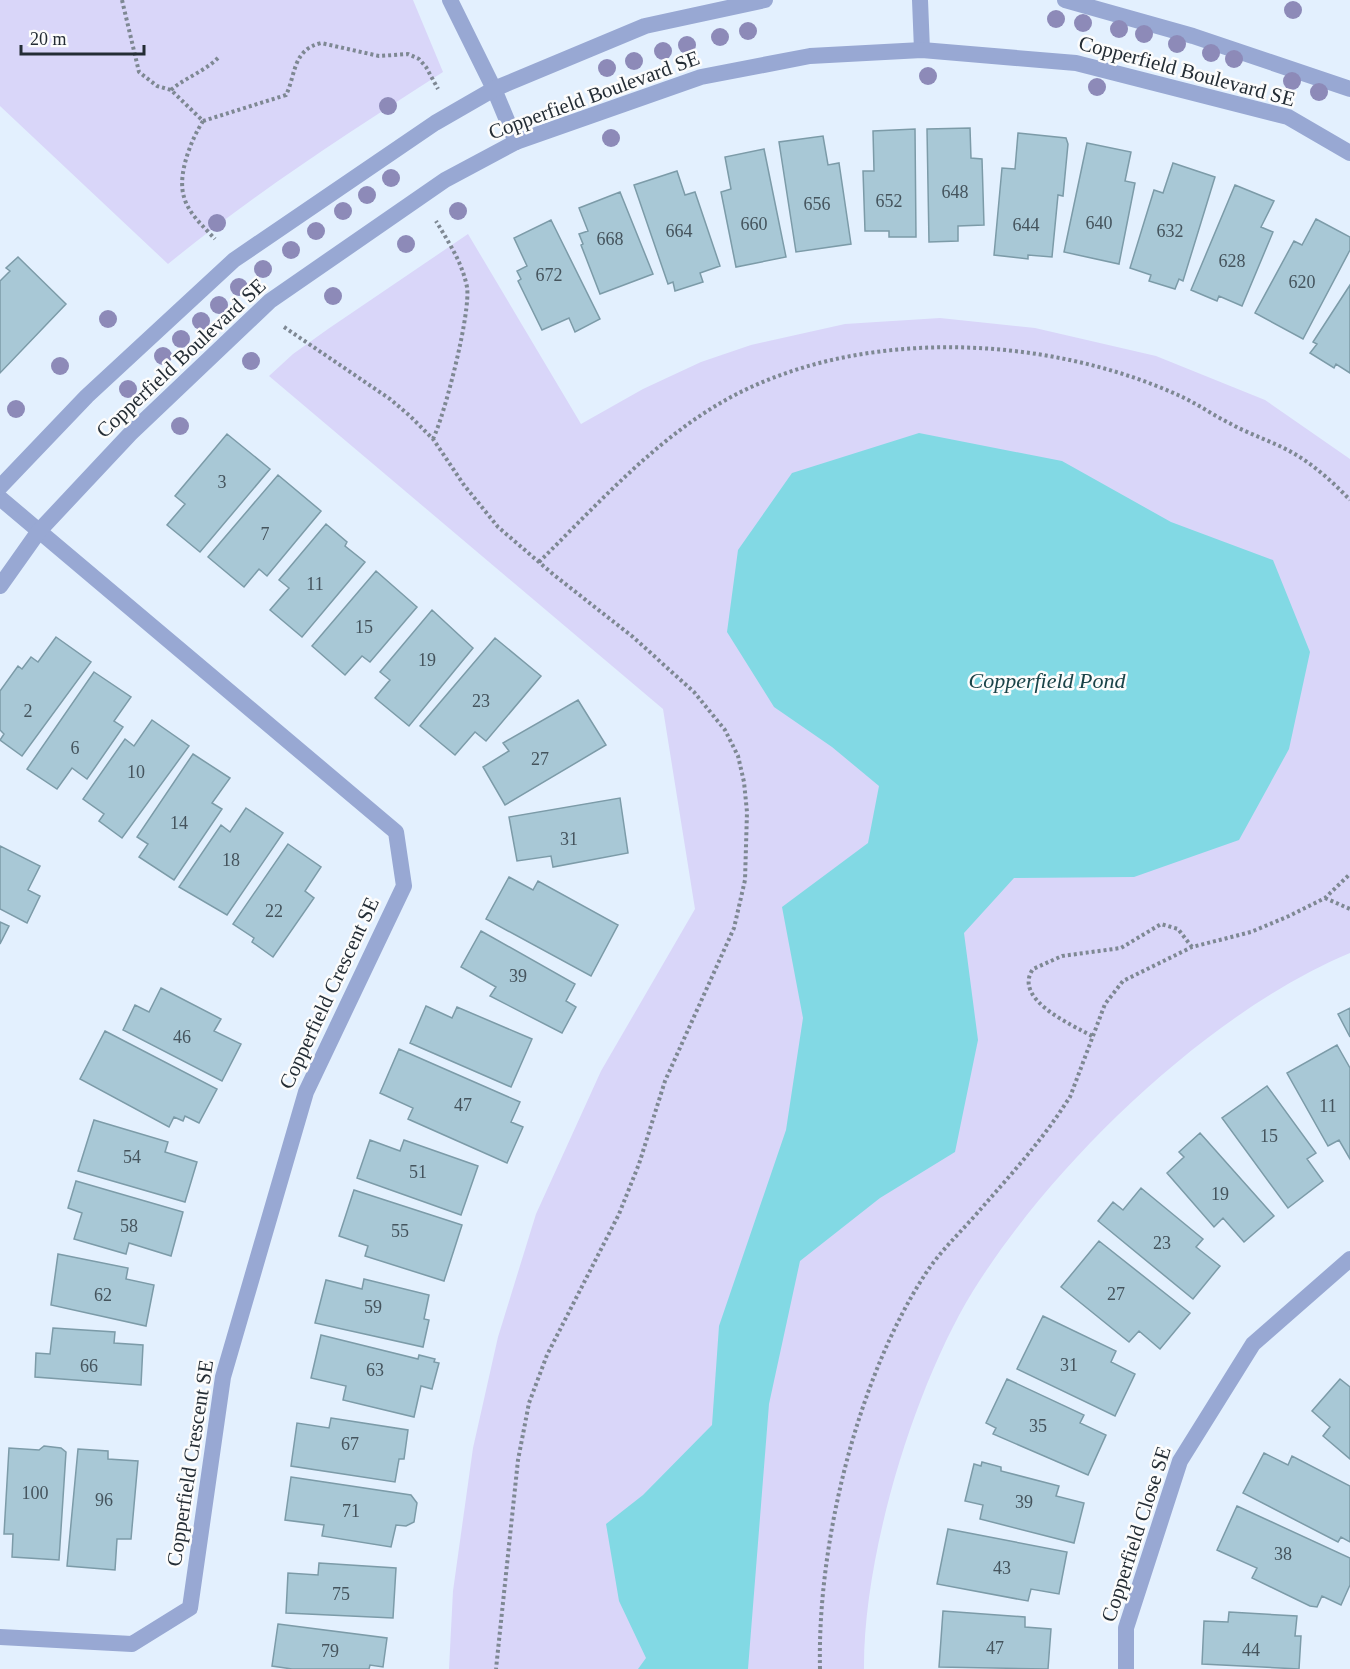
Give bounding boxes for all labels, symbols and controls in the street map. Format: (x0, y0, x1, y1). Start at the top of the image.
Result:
scale bar (21, 18, 144, 56)
text: 20 m (30, 29, 67, 49)
street label: Copperfield Boulevard SE (1076, 31, 1298, 111)
street label: Copperfield Boulevard SE (485, 46, 703, 144)
house number: 648 (942, 182, 969, 202)
house number: 652 (876, 191, 903, 211)
house number: 656 (804, 194, 831, 214)
house number: 640 (1086, 213, 1113, 233)
house number: 660 (741, 214, 768, 234)
house number: 644 (1013, 215, 1040, 235)
house number: 664 (666, 221, 693, 241)
house number: 632 (1157, 221, 1184, 241)
house number: 668 (597, 229, 624, 249)
house number: 628 (1219, 251, 1246, 271)
house number: 672 (536, 265, 563, 285)
house number: 620 (1289, 272, 1316, 292)
street label: Copperfield Boulevard SE (91, 273, 271, 443)
house number: 3 (218, 472, 227, 492)
house number: 7 (261, 524, 270, 544)
house number: 11 (306, 574, 324, 594)
house number: 15 (355, 617, 373, 637)
house number: 19 (418, 650, 436, 670)
water label: Copperfield Pond (968, 668, 1127, 693)
house number: 23 (472, 691, 490, 711)
house number: 2 (24, 701, 33, 721)
house number: 6 (71, 738, 80, 758)
house number: 27 (531, 749, 549, 769)
house number: 10 (127, 762, 145, 782)
house number: 14 (170, 813, 188, 833)
house number: 31 (560, 829, 578, 849)
house number: 18 (222, 850, 240, 870)
street label: Copperfield Crescent SE (274, 893, 384, 1093)
house number: 22 (265, 901, 283, 921)
house number: 39 (509, 966, 527, 986)
house number: 46 (173, 1027, 191, 1047)
house number: 47 (454, 1095, 472, 1115)
house number: 11 (1319, 1096, 1337, 1116)
house number: 15 (1260, 1126, 1278, 1146)
house number: 54 (123, 1147, 141, 1167)
house number: 51 (409, 1162, 427, 1182)
house number: 19 (1211, 1184, 1229, 1204)
house number: 58 (120, 1216, 138, 1236)
house number: 55 (391, 1221, 409, 1241)
house number: 23 (1153, 1233, 1171, 1253)
house number: 27 (1107, 1284, 1125, 1304)
house number: 62 (94, 1285, 112, 1305)
house number: 59 (364, 1297, 382, 1317)
house number: 31 (1060, 1355, 1078, 1375)
house number: 66 (80, 1356, 98, 1376)
street label: Copperfield Crescent SE (162, 1358, 218, 1568)
house number: 63 (366, 1360, 384, 1380)
house number: 35 (1029, 1416, 1047, 1436)
house number: 67 (341, 1434, 359, 1454)
street label: Copperfield Close SE (1096, 1443, 1176, 1625)
house number: 100 (22, 1483, 49, 1503)
house number: 96 (95, 1490, 113, 1510)
house number: 39 (1015, 1492, 1033, 1512)
house number: 71 (342, 1501, 360, 1521)
house number: 38 (1274, 1544, 1292, 1564)
house number: 43 (993, 1558, 1011, 1578)
house number: 75 (332, 1584, 350, 1604)
house number: 47 (986, 1638, 1004, 1658)
house number: 44 (1242, 1640, 1260, 1660)
house number: 79 (321, 1641, 339, 1661)

